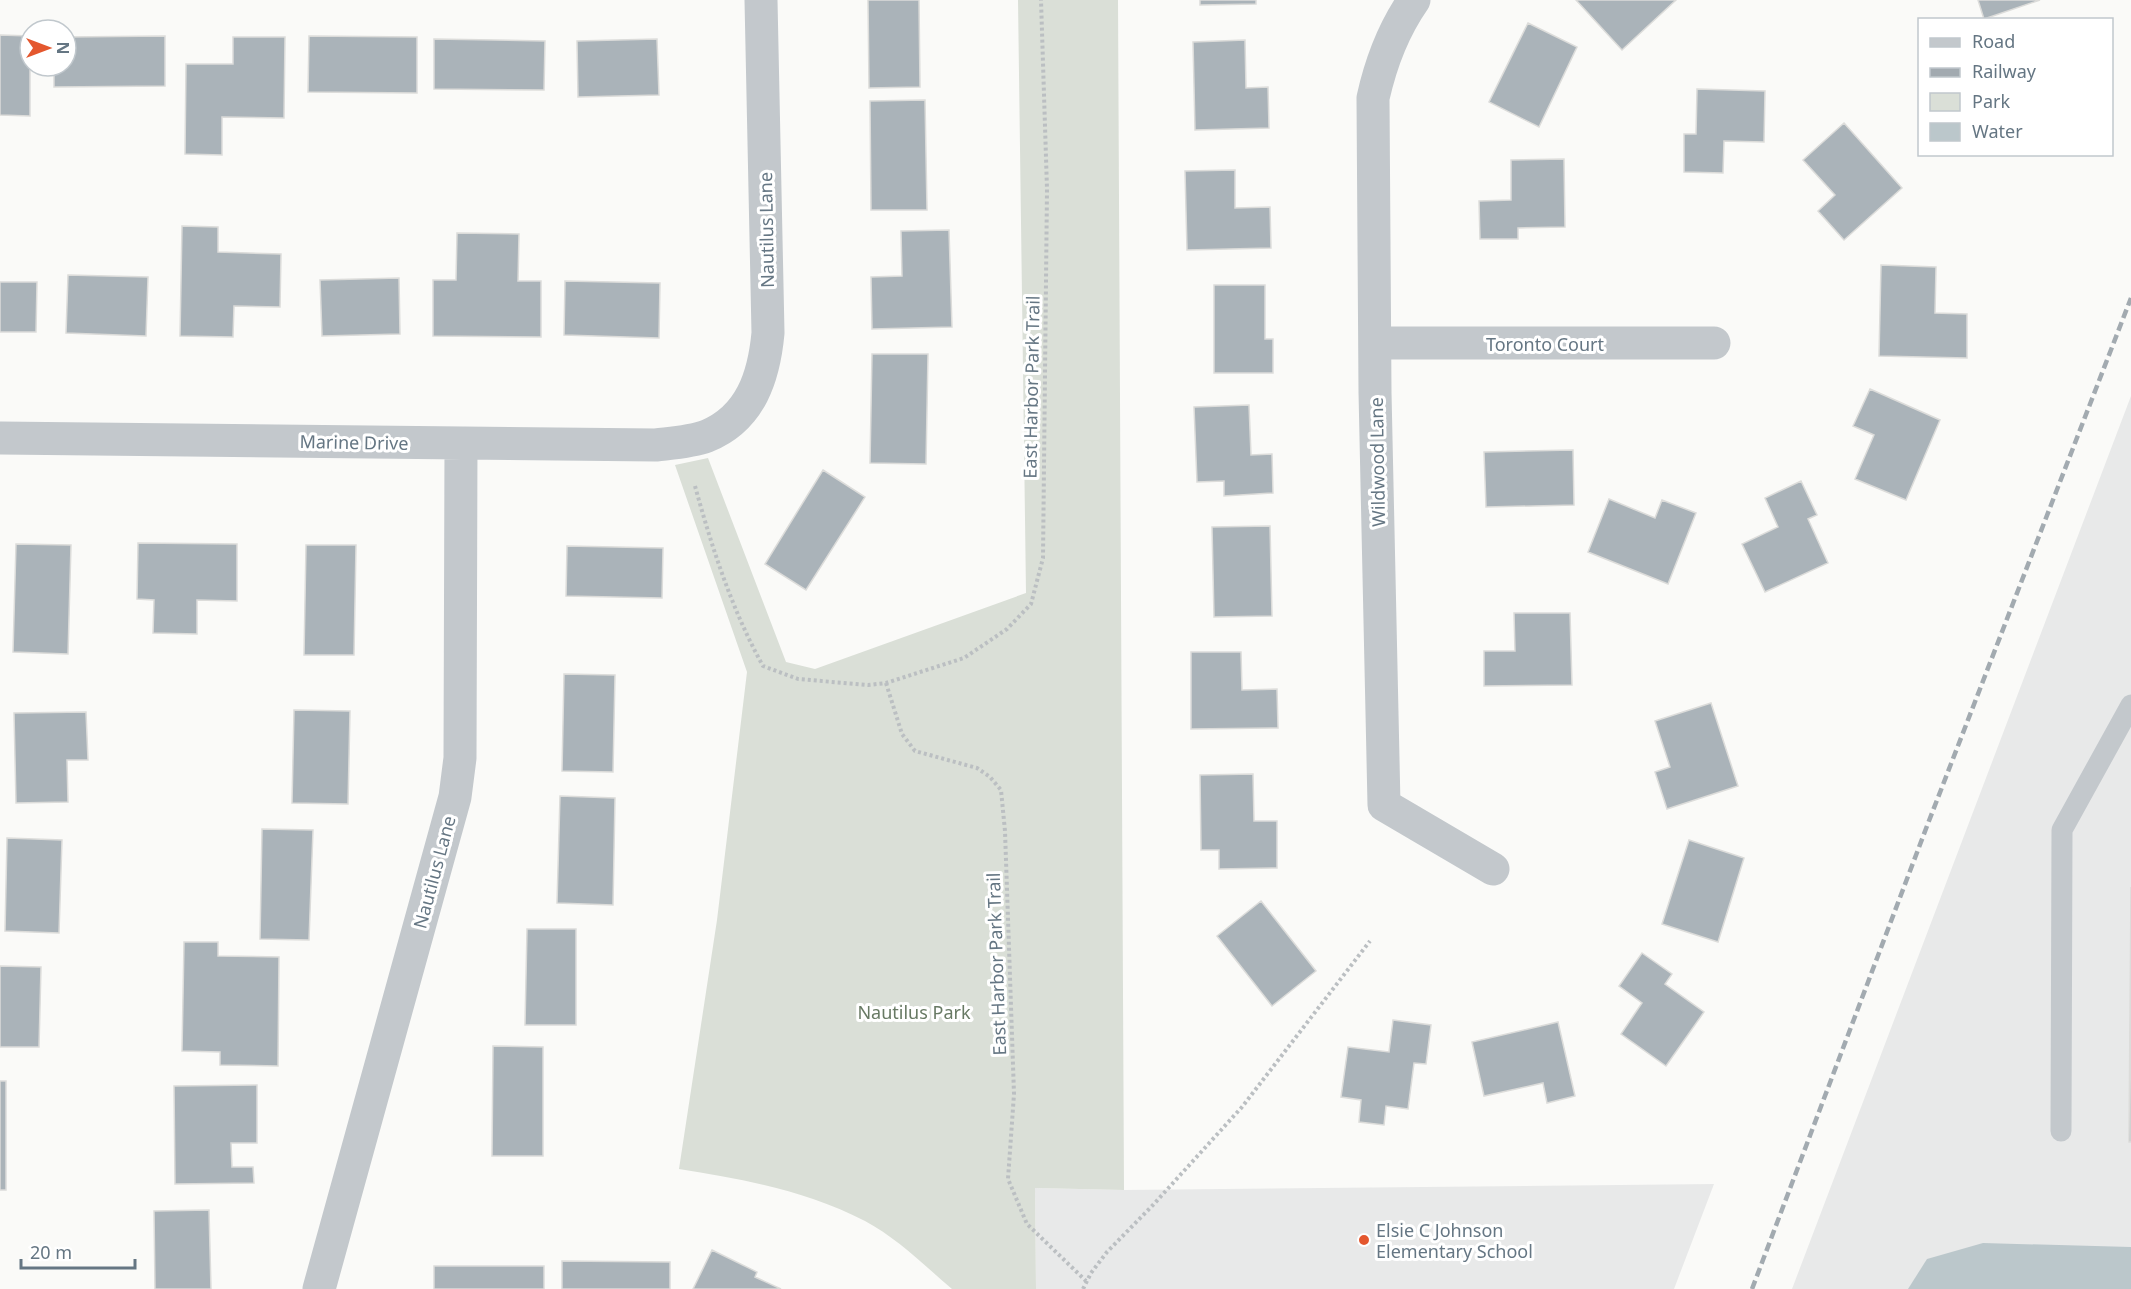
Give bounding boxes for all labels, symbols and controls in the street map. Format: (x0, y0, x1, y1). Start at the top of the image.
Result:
north arrow (18, 18, 78, 78)
legend (1918, 18, 2113, 156)
text: Road (1972, 29, 2015, 53)
text: N (52, 41, 74, 55)
text: Railway (1972, 59, 2037, 83)
text: Park (1972, 89, 2010, 113)
text: Water (1972, 119, 2023, 143)
street label: Nautilus Lane (753, 172, 779, 288)
street label: East Harbor Park Trail (1017, 295, 1045, 479)
street label: Toronto Court (1486, 332, 1605, 356)
street label: Wildwood Lane (1364, 397, 1390, 527)
street label: Marine Drive (299, 429, 409, 455)
street label: Nautilus Lane (407, 813, 461, 931)
street label: East Harbor Park Trail (981, 872, 1011, 1056)
park label: Nautilus Park (857, 1000, 971, 1024)
place label: Elsie C Johnson Elementary School (1376, 1218, 1533, 1263)
scale bar (21, 1232, 135, 1270)
marker: Elsie C Johnson Elementary School (1357, 1233, 1371, 1247)
text: 20 m (30, 1240, 72, 1264)

